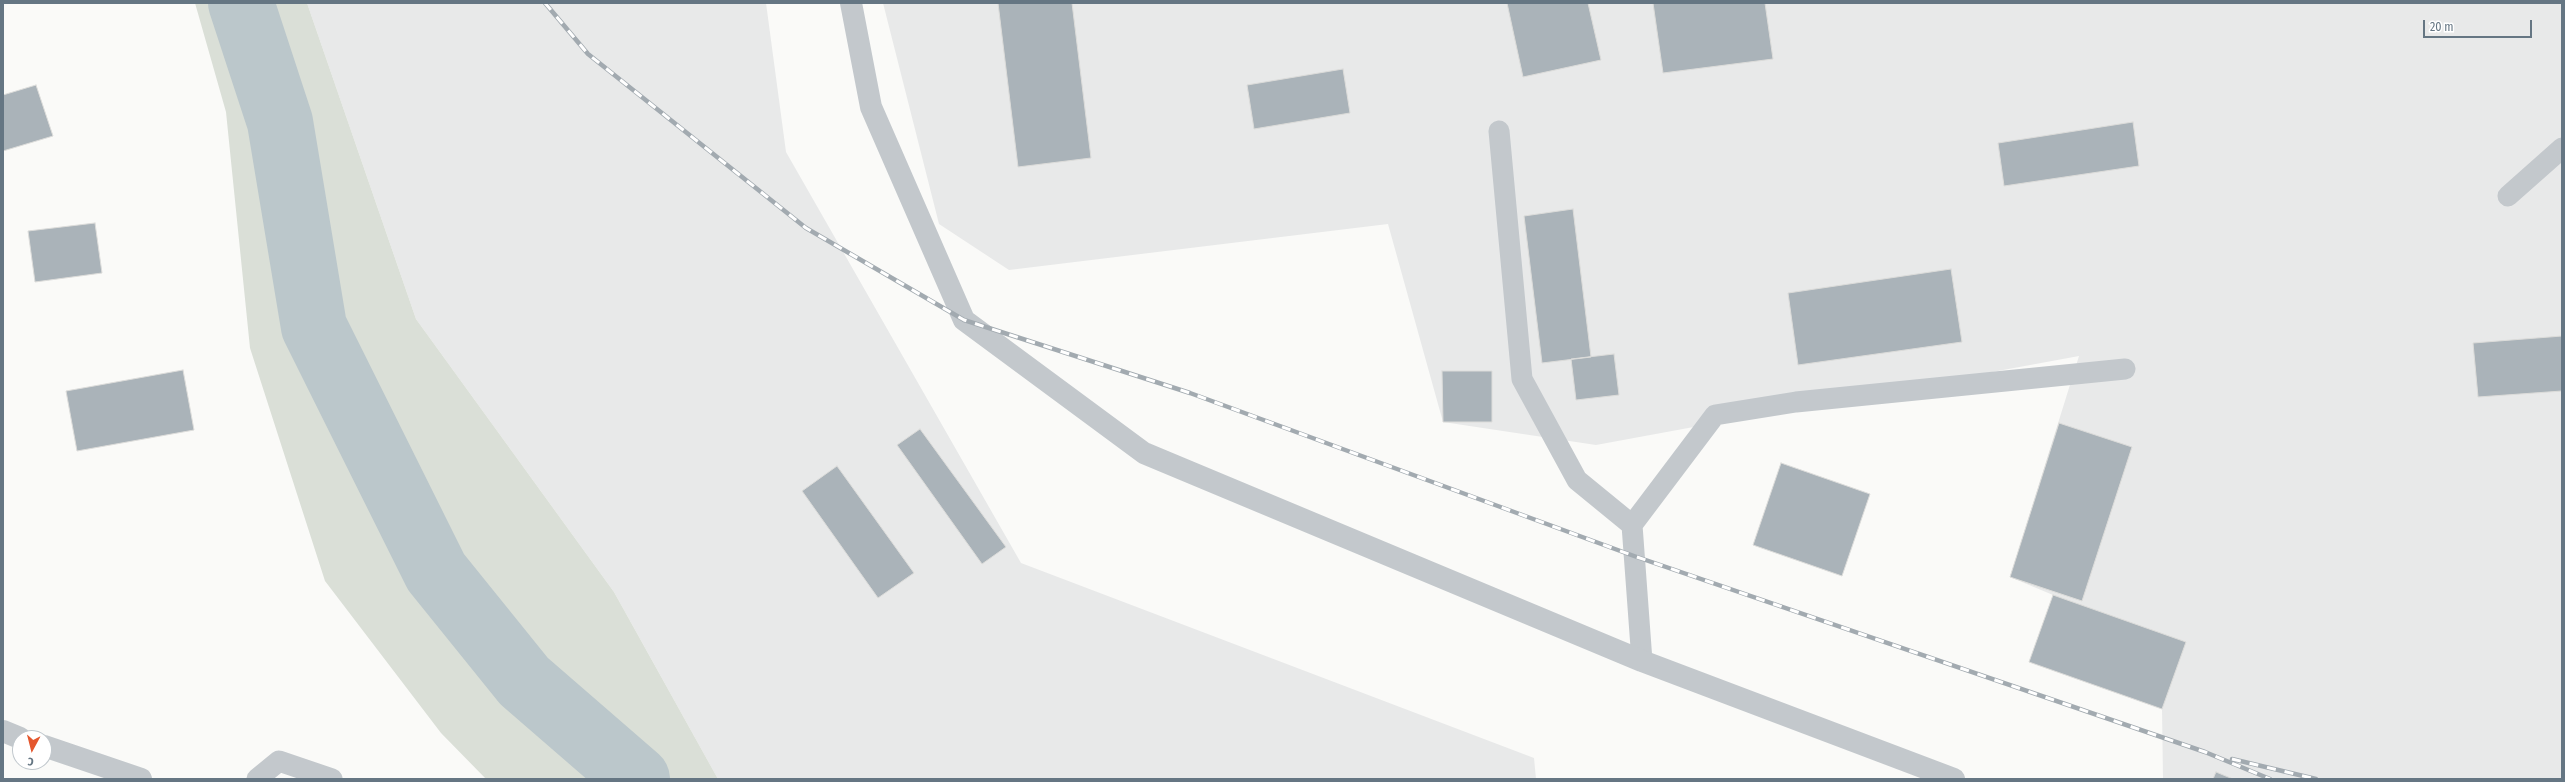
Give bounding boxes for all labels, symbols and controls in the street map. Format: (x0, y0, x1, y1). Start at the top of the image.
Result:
scale bar (2425, 12, 2534, 38)
text: 20 m (2430, 20, 2454, 34)
north arrow (12, 730, 52, 770)
text: С (27, 755, 34, 768)

